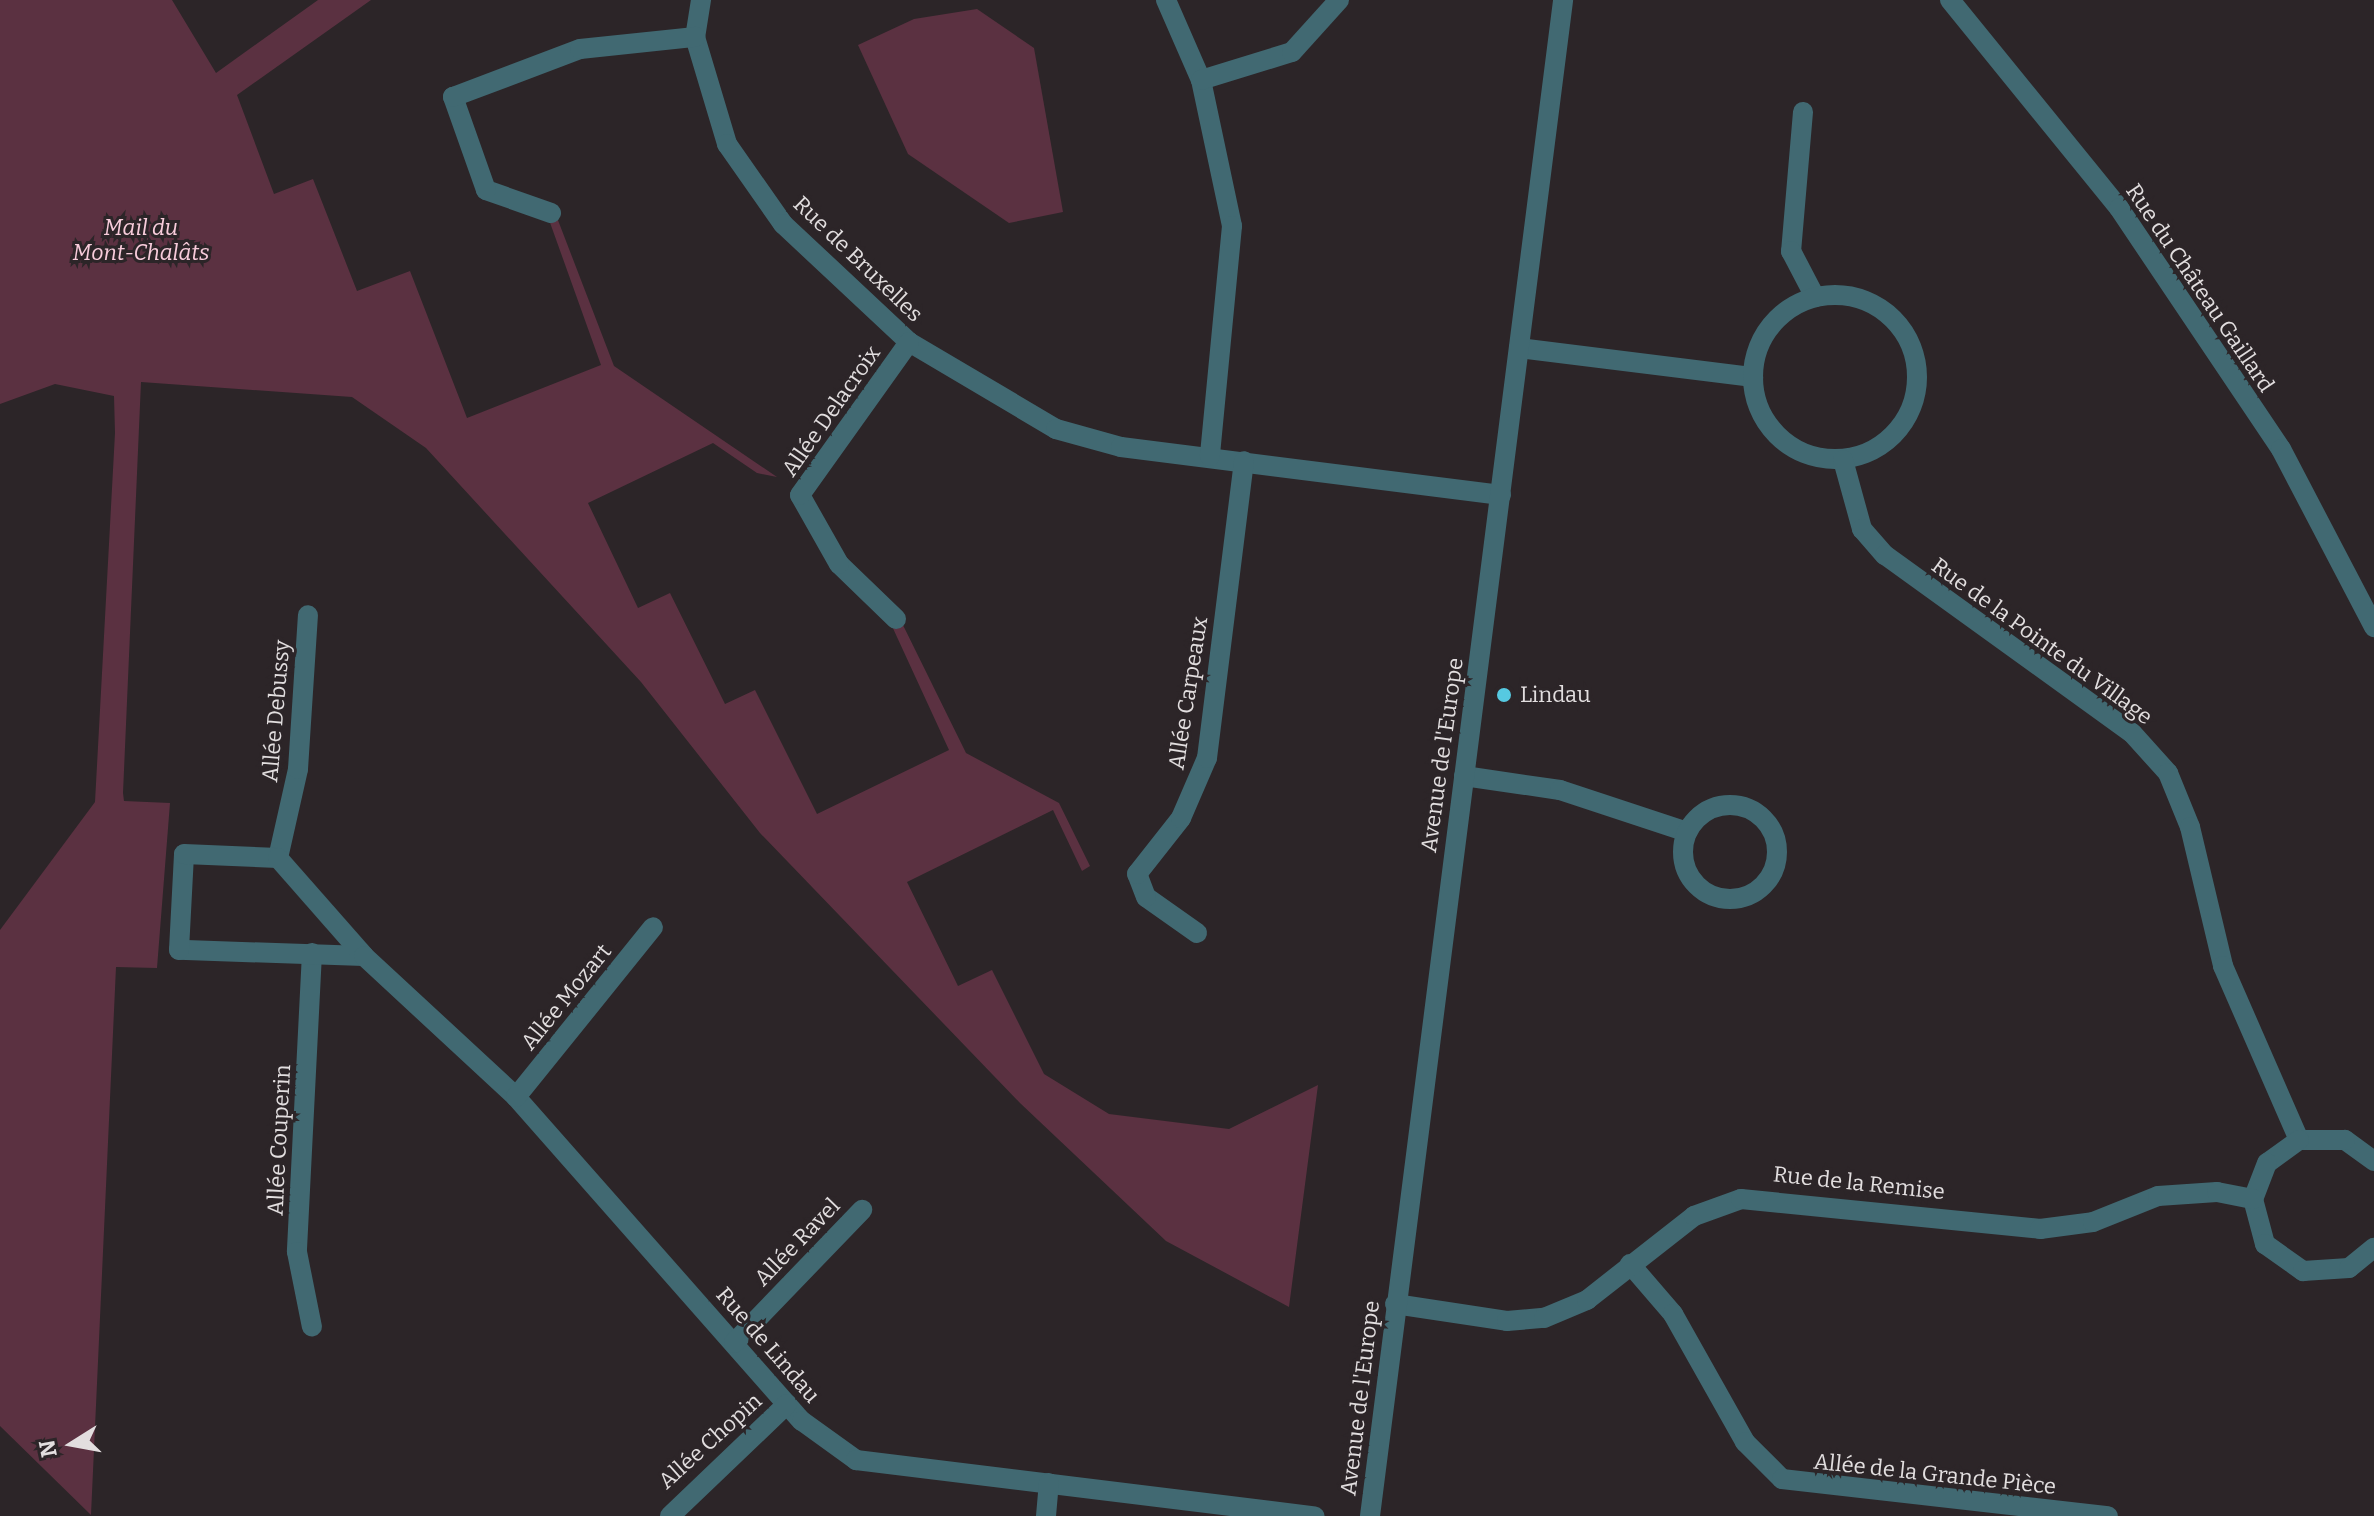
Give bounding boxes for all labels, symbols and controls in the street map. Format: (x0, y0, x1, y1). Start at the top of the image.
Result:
street label: Rue du Château Gaillard (2120, 179, 2280, 397)
street label: Rue de Bruxelles (788, 191, 928, 327)
park label: Mail du Mont-Chalâts (73, 214, 209, 266)
street label: Allée Delacroix (776, 341, 886, 481)
street label: Rue de la Pointe du Village (1926, 552, 2158, 730)
street label: Allée Carpeaux (1163, 615, 1213, 771)
street label: Allée Debussy (257, 639, 295, 783)
street label: Avenue de l'Europe (1415, 656, 1469, 854)
place label: Lindau (1520, 682, 1591, 708)
marker: Lindau (1495, 686, 1513, 704)
street label: Allée Mozart (515, 939, 617, 1055)
street label: Allée Couperin (262, 1064, 296, 1216)
street label: Rue de la Remise (1772, 1161, 1946, 1205)
street label: Allée Ravel (749, 1193, 845, 1291)
street label: Rue de Lindau (711, 1282, 825, 1408)
street label: Avenue de l'Europe (1335, 1299, 1385, 1497)
street label: Allée Chopin (653, 1388, 767, 1494)
north arrow (32, 1404, 112, 1484)
text: N (33, 1438, 63, 1460)
street label: Allée de la Grande Pièce (1813, 1448, 2057, 1500)

